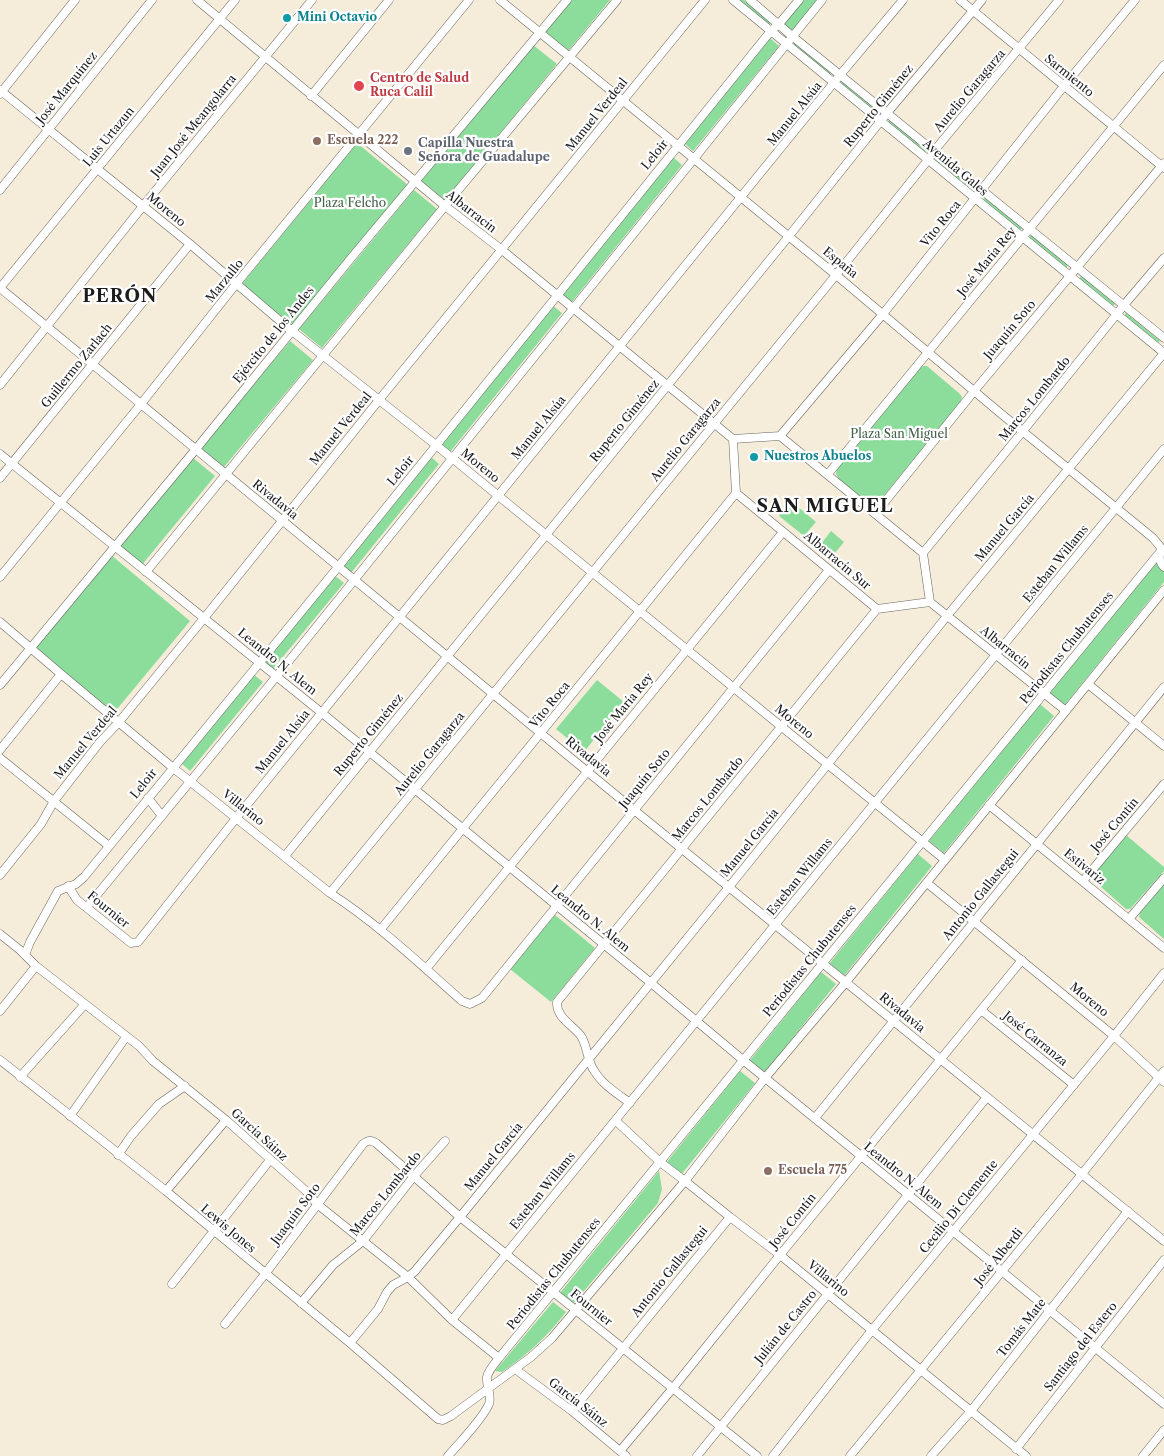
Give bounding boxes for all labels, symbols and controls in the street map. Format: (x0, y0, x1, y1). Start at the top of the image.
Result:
place label: Mini Octavio (297, 11, 377, 25)
marker: Mini Octavio (281, 12, 293, 24)
street label: Aurelio Garagarza (931, 47, 1009, 135)
street label: José Marquínez (34, 49, 100, 127)
street label: Sarmiento (1041, 52, 1097, 100)
street label: Ruperto Giménez (841, 62, 917, 150)
street label: Juan José Meangolarra (148, 72, 240, 180)
place label: Centro de Salud Ruca Calil (370, 72, 469, 100)
street label: Manuel Verdeal (563, 76, 631, 154)
marker: Centro de Salud Ruca Calil (352, 79, 366, 93)
street label: Manuel Alsúa (765, 79, 825, 149)
street label: Luis Urtazun (80, 104, 138, 170)
place label: Escuela 222 (327, 134, 398, 148)
marker: Escuela 222 (311, 135, 323, 147)
place label: Capilla Nuestra Señora de Guadalupe (418, 137, 550, 165)
street label: Leloir (639, 137, 671, 173)
street label: Avenida Gales (920, 137, 990, 199)
marker: Capilla Nuestra Señora de Guadalupe (402, 145, 414, 157)
street label: Albarracín (443, 188, 499, 236)
street label: Moreno (144, 190, 188, 230)
park label: Plaza Felcho (314, 197, 386, 211)
street label: Vito Roca (918, 198, 964, 250)
street label: José María Rey (955, 224, 1019, 300)
street label: España (820, 245, 860, 281)
street label: Marzullo (203, 256, 247, 306)
street label: Ejército de los Andes (231, 284, 317, 386)
district label: PERÓN (82, 286, 158, 308)
street label: Juaquín Soto (981, 297, 1039, 363)
street label: Guillermo Zarlach (39, 321, 115, 411)
street label: Marcos Lombardo (996, 354, 1074, 444)
street label: Ruperto Giménez (587, 377, 663, 465)
street label: Manuel Verdeal (307, 390, 375, 468)
street label: Manuel Alsúa (509, 393, 569, 463)
street label: Aurelio Garagarza (648, 395, 724, 485)
park label: Plaza San Miguel (850, 428, 948, 442)
street label: Moreno (458, 446, 502, 486)
place label: Nuestros Abuelos (764, 450, 871, 464)
marker: Nuestros Abuelos (748, 451, 760, 463)
street label: Leloir (385, 453, 417, 489)
street label: Rivadavia (249, 477, 301, 523)
street label: Manuel García (973, 491, 1037, 565)
district label: SAN MIGUEL (755, 496, 895, 518)
street label: Esteban Willams (1020, 522, 1092, 606)
street label: Albarracín Sur (801, 529, 873, 593)
street label: Periodistas Chubutenses (1017, 589, 1117, 707)
street label: Albarracín (977, 624, 1033, 672)
street label: Leandro N. Alem (235, 626, 319, 698)
street label: José María Rey (592, 670, 656, 746)
street label: Vito Roca (527, 679, 573, 731)
street label: Ruperto Giménez (331, 691, 407, 779)
street label: Moreno (772, 702, 816, 742)
street label: Manuel Verdeal (52, 704, 120, 782)
street label: Manuel Alsúa (253, 707, 313, 777)
street label: Aurelio Garagarza (392, 709, 468, 799)
street label: Rivadavia (562, 734, 614, 780)
street label: Juaquín Soto (616, 746, 674, 812)
street label: Marcos Lombardo (669, 754, 747, 844)
street label: Leloir (128, 766, 160, 802)
street label: Villarino (219, 787, 267, 829)
street label: José Contín (1088, 795, 1142, 855)
street label: Manuel García (718, 806, 782, 880)
street label: Esteban Willams (764, 835, 836, 919)
street label: Estivariz (1061, 846, 1107, 888)
street label: Antonio Gallastegui (940, 847, 1022, 943)
street label: Leandro N. Alem (548, 883, 632, 955)
street label: Fournier (84, 889, 132, 931)
street label: Periodistas Chubutenses (760, 902, 860, 1020)
street label: Moreno (1067, 980, 1111, 1020)
street label: Rivadavia (876, 990, 928, 1036)
street label: José Carranza (1000, 1009, 1070, 1069)
street label: García Sáinz (228, 1106, 290, 1164)
street label: Manuel García (462, 1120, 526, 1194)
street label: Leandro N. Alem (861, 1140, 945, 1212)
street label: Marcos Lombardo (347, 1149, 425, 1239)
street label: Esteban Willams (507, 1149, 579, 1233)
street label: Cecilio Di Clemente (917, 1157, 1001, 1257)
place label: Escuela 775 (778, 1164, 847, 1178)
marker: Escuela 775 (762, 1165, 774, 1177)
street label: Juaquín Soto (268, 1181, 324, 1247)
street label: José Contín (767, 1191, 819, 1251)
street label: Lewis Jones (198, 1202, 258, 1256)
street label: Periodistas Chubutenses (504, 1215, 604, 1333)
street label: Antonio Gallastegui (629, 1224, 711, 1320)
street label: José Alberdi (972, 1226, 1026, 1288)
street label: Villarino (804, 1258, 852, 1300)
street label: Fournier (567, 1287, 615, 1329)
street label: Julián de Castro (752, 1287, 820, 1367)
street label: Tomás Mate (995, 1296, 1049, 1360)
street label: Santiago del Estero (1042, 1299, 1120, 1395)
street label: García Sáinz (546, 1375, 610, 1431)

